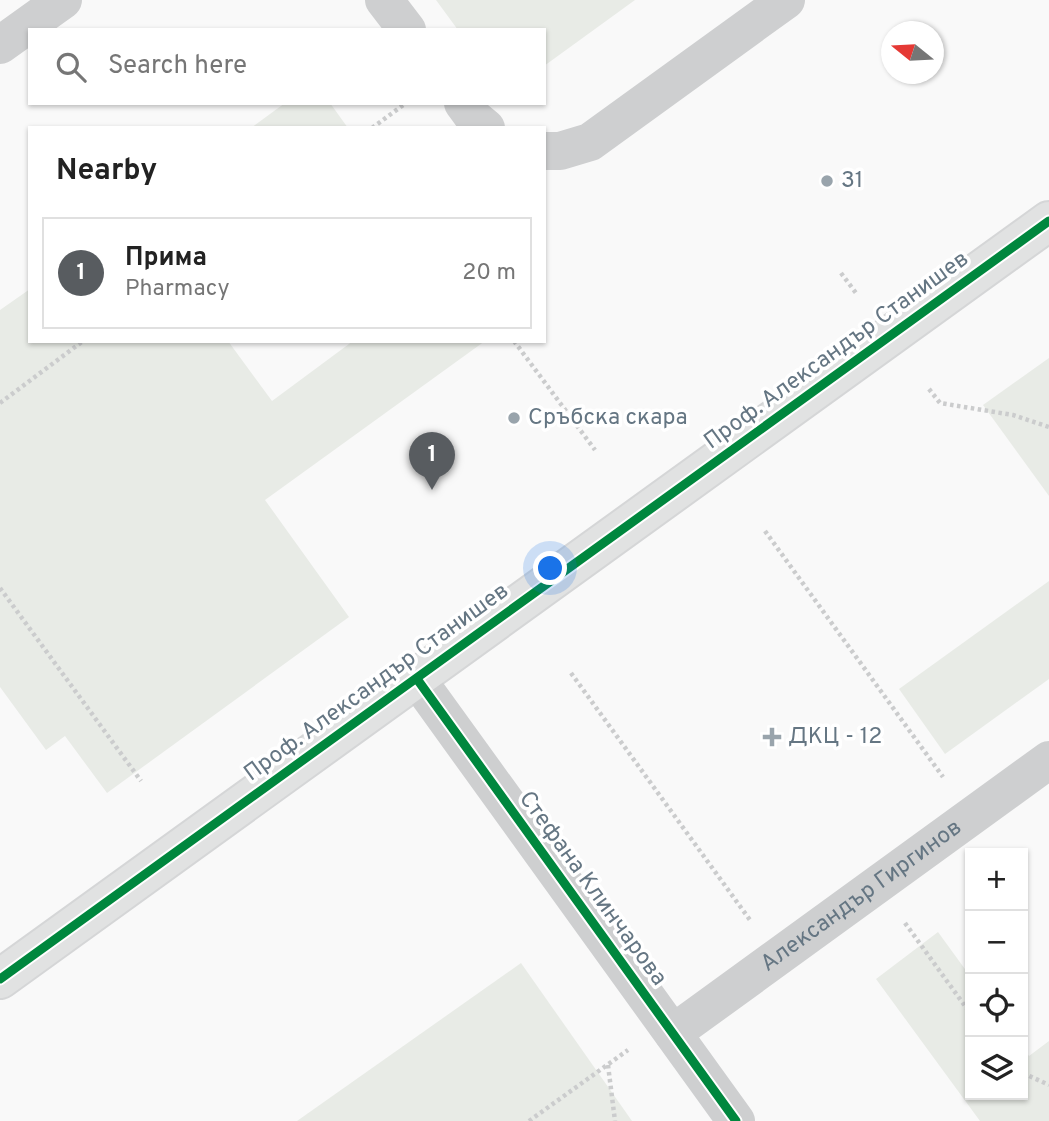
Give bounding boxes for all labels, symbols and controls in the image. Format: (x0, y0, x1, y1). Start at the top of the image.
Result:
north arrow (881, 21, 944, 84)
search box (28, 28, 546, 105)
icon: search (52, 48, 90, 86)
text: Search here (108, 50, 247, 83)
text: Nearby (56, 153, 157, 190)
place label: 31 (841, 167, 863, 196)
marker: 31 (819, 173, 835, 189)
text: Прима (125, 242, 207, 275)
street label: Проф. Александър Станишев (699, 245, 975, 457)
text: 1 (76, 259, 86, 288)
text: 20 m (462, 259, 516, 288)
text: Pharmacy (125, 275, 230, 304)
place label: Сръбска скара (528, 404, 688, 433)
marker: Сръбска скара (506, 410, 522, 426)
pin: 1 (409, 432, 455, 490)
your location (533, 551, 567, 585)
street label: Проф. Александър Станишев (239, 577, 515, 789)
place label: ДКЦ - 12 (788, 723, 882, 752)
marker: ДКЦ - 12 (762, 727, 782, 747)
street label: Стефана Клинчарова (512, 786, 672, 992)
street label: Александър Гиргинов (755, 813, 968, 979)
map controls (965, 848, 1028, 1100)
button: + (965, 848, 1028, 911)
button: − (965, 911, 1028, 974)
button: locate (965, 974, 1028, 1037)
button: layers (965, 1037, 1028, 1100)

